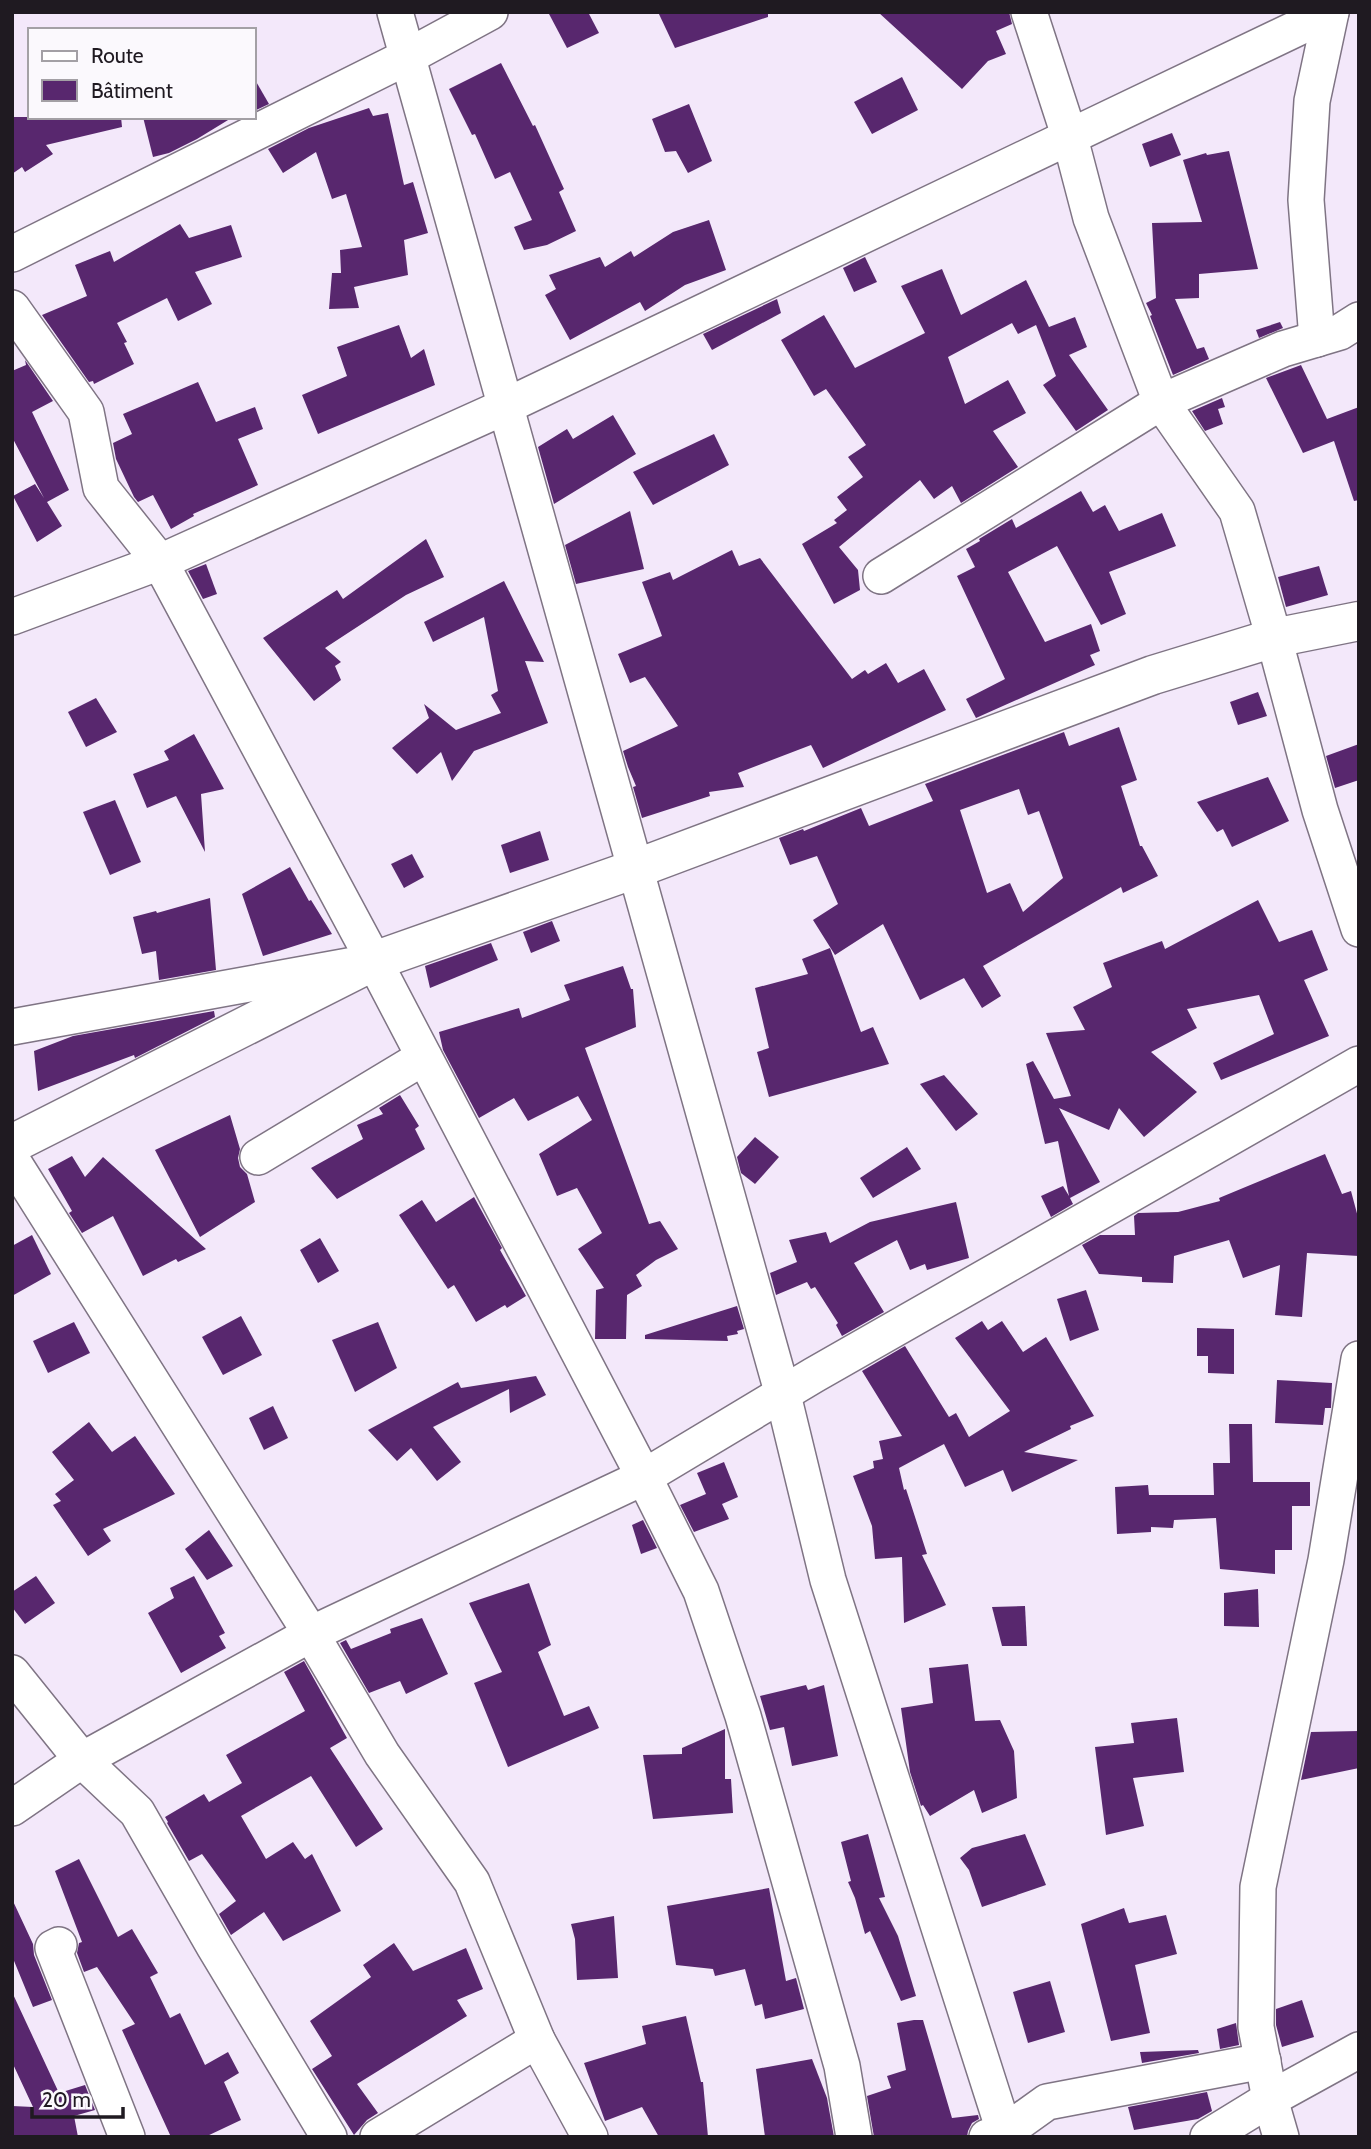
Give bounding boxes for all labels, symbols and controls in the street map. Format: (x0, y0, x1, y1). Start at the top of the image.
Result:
legend (28, 28, 256, 119)
text: Route (91, 43, 144, 68)
text: Bâtiment (91, 78, 173, 103)
scale bar (32, 2076, 122, 2120)
text: 20 m (42, 2087, 91, 2112)

